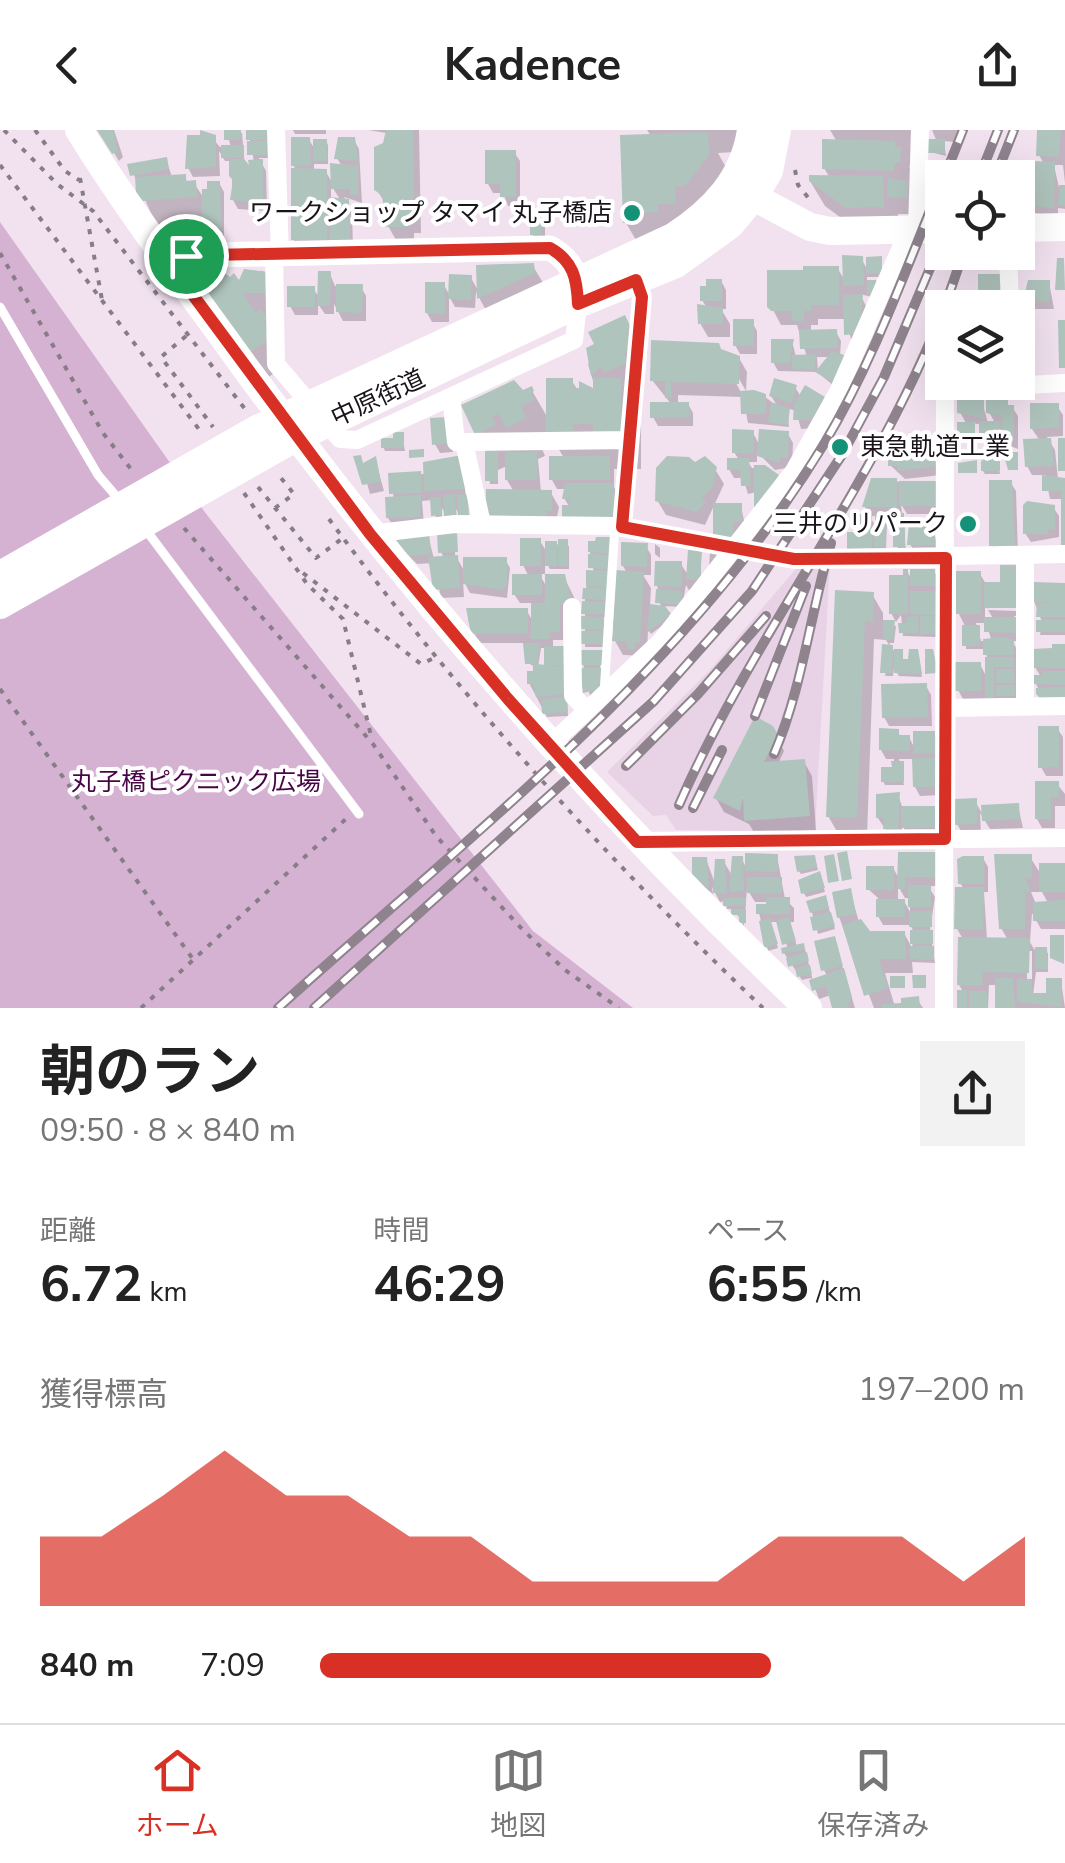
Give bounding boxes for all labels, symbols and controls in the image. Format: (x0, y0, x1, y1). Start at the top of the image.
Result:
text: Kadence (444, 35, 621, 96)
icon: back (40, 38, 95, 93)
icon: share (970, 38, 1025, 93)
map controls (925, 160, 1035, 400)
button: locate (925, 160, 1035, 270)
place label: ワークショップ タマイ 丸子橋店 (249, 196, 612, 230)
marker: ワークショップ タマイ 丸子橋店 (621, 202, 643, 224)
pin (144, 214, 229, 299)
icon: arrive (159, 229, 214, 284)
button: layers (925, 290, 1035, 400)
street label: 中原街道 (325, 361, 431, 435)
place label: 東急軌道工業 (860, 430, 1010, 464)
marker: 東急軌道工業 (829, 436, 851, 458)
place label: 三井のリパーク (773, 507, 948, 541)
marker: 三井のリパーク (957, 513, 979, 535)
park label: 丸子橋ピクニック広場 (71, 765, 321, 799)
text: 朝のラン (40, 1034, 260, 1109)
button: share (920, 1041, 1025, 1146)
text: 09:50 · 8 × 840 m (40, 1109, 296, 1152)
text: 距離 (40, 1212, 96, 1250)
text: 時間 (373, 1212, 429, 1250)
text: ペース (707, 1212, 789, 1250)
text: 6.72 (40, 1250, 142, 1319)
text: 46:29 (373, 1250, 506, 1319)
text: 6:55 (707, 1250, 809, 1319)
text: km (142, 1273, 188, 1311)
text: /km (809, 1273, 862, 1311)
text: 197–200 m (858, 1368, 1025, 1411)
text: 獲得標高 (40, 1373, 168, 1416)
text: 840 m (40, 1644, 134, 1687)
text: 7:09 (200, 1644, 265, 1687)
tab: ホーム (136, 1743, 219, 1845)
tab: 地図 (490, 1743, 546, 1845)
tab: 保存済み (817, 1743, 929, 1845)

